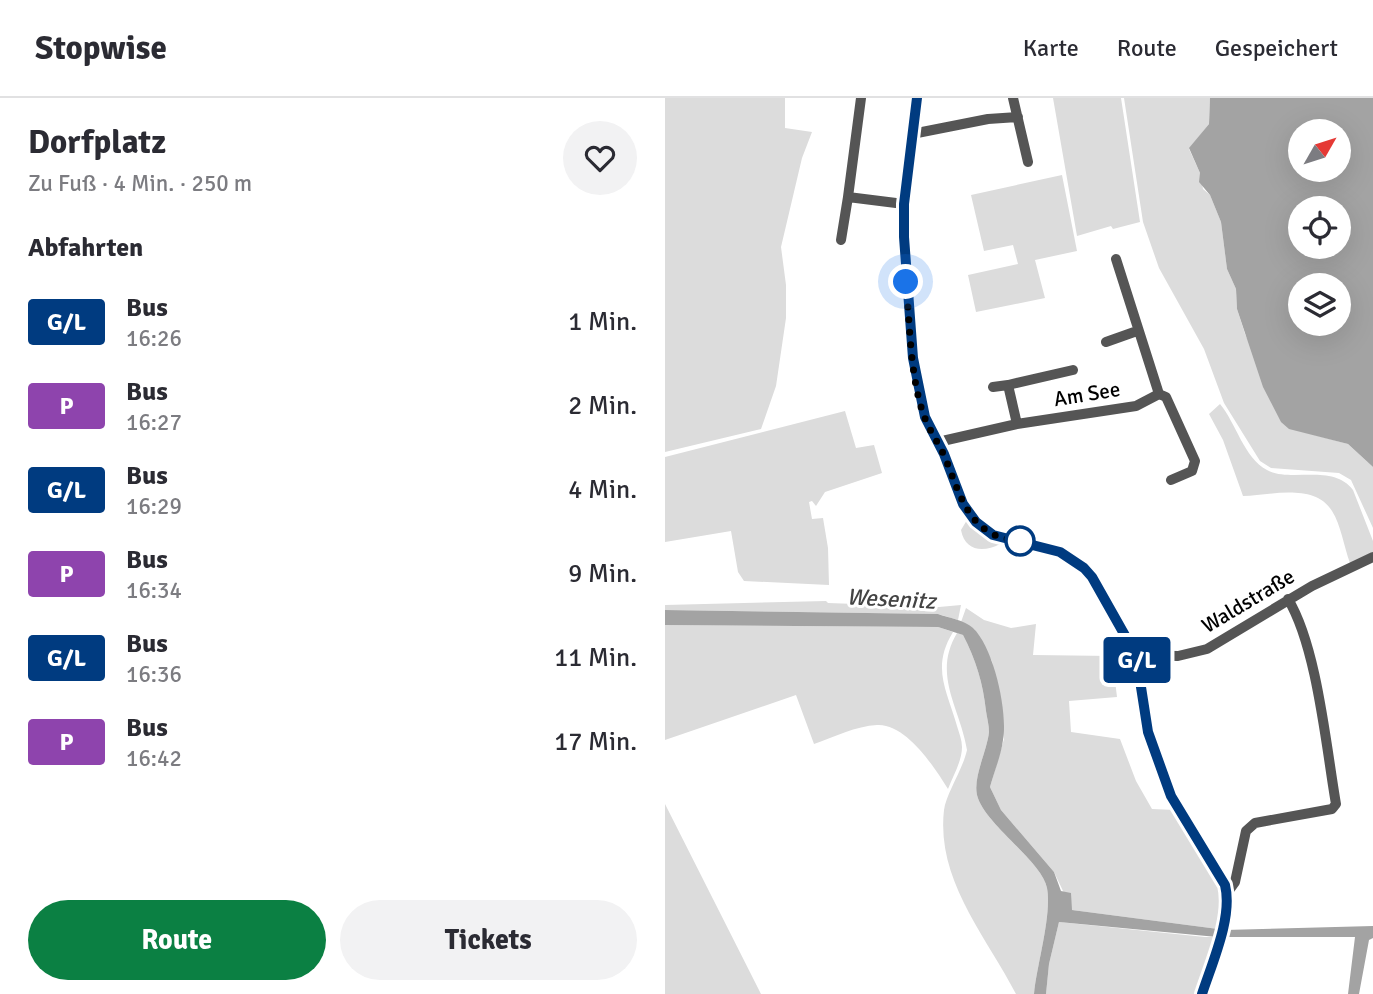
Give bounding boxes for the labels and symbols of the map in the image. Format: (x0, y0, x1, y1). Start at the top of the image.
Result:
north arrow (1288, 119, 1351, 182)
your location (888, 264, 923, 299)
street label: Am See (1052, 376, 1122, 412)
unlabelled marker (1005, 526, 1035, 556)
street label: Waldstraße (1197, 563, 1299, 639)
water label: Wesenitz (846, 582, 938, 616)
line badge: G/L (1097, 637, 1177, 683)

